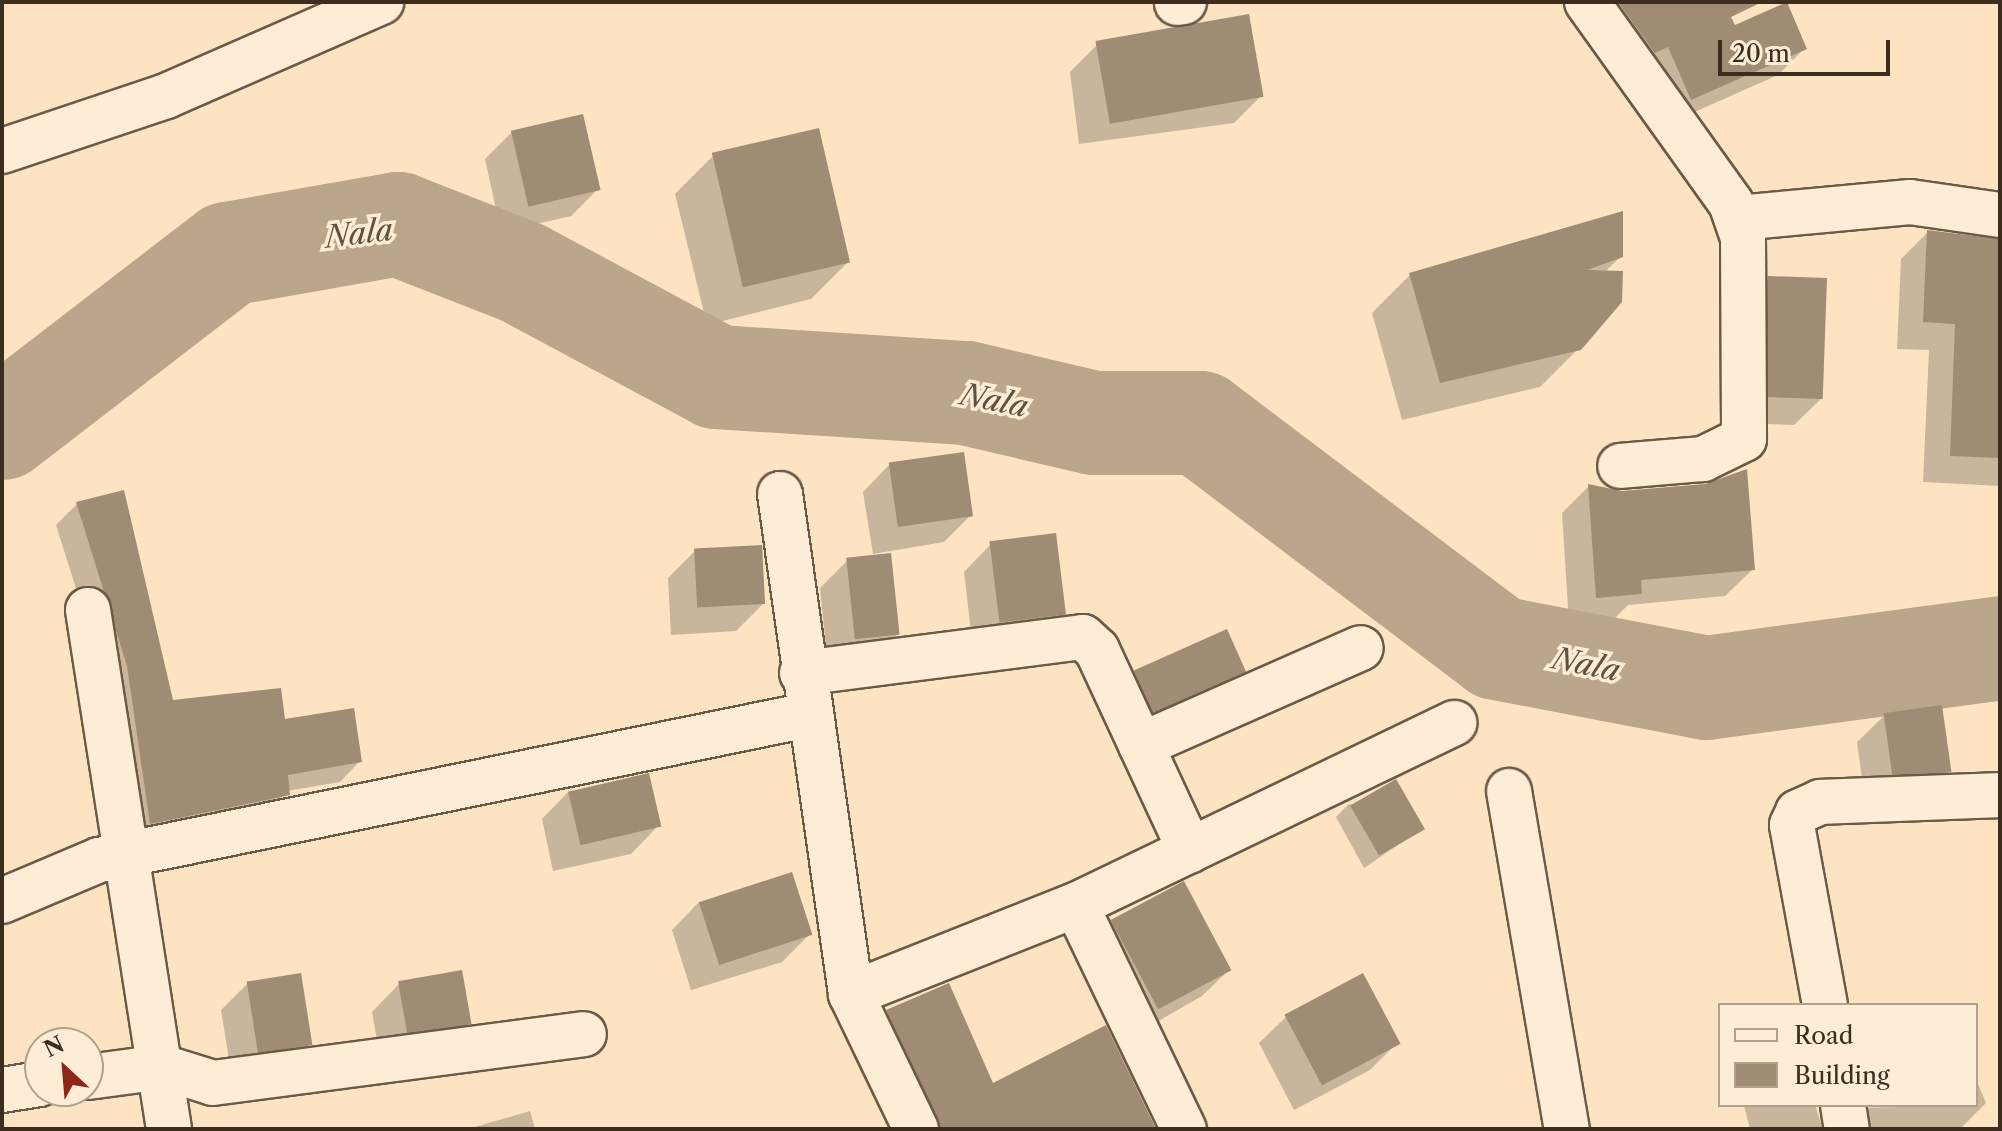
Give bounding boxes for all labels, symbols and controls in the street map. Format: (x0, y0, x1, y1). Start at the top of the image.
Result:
scale bar (1722, 24, 1894, 74)
text: 20 m (1732, 39, 1790, 68)
water label: Nala (323, 212, 395, 256)
water label: Nala (957, 377, 1031, 425)
water label: Nala (1549, 641, 1623, 689)
legend (1718, 1003, 1978, 1107)
text: Road (1794, 1021, 1853, 1050)
north arrow (24, 1027, 104, 1107)
text: N (40, 1030, 69, 1063)
text: Building (1794, 1061, 1890, 1090)

